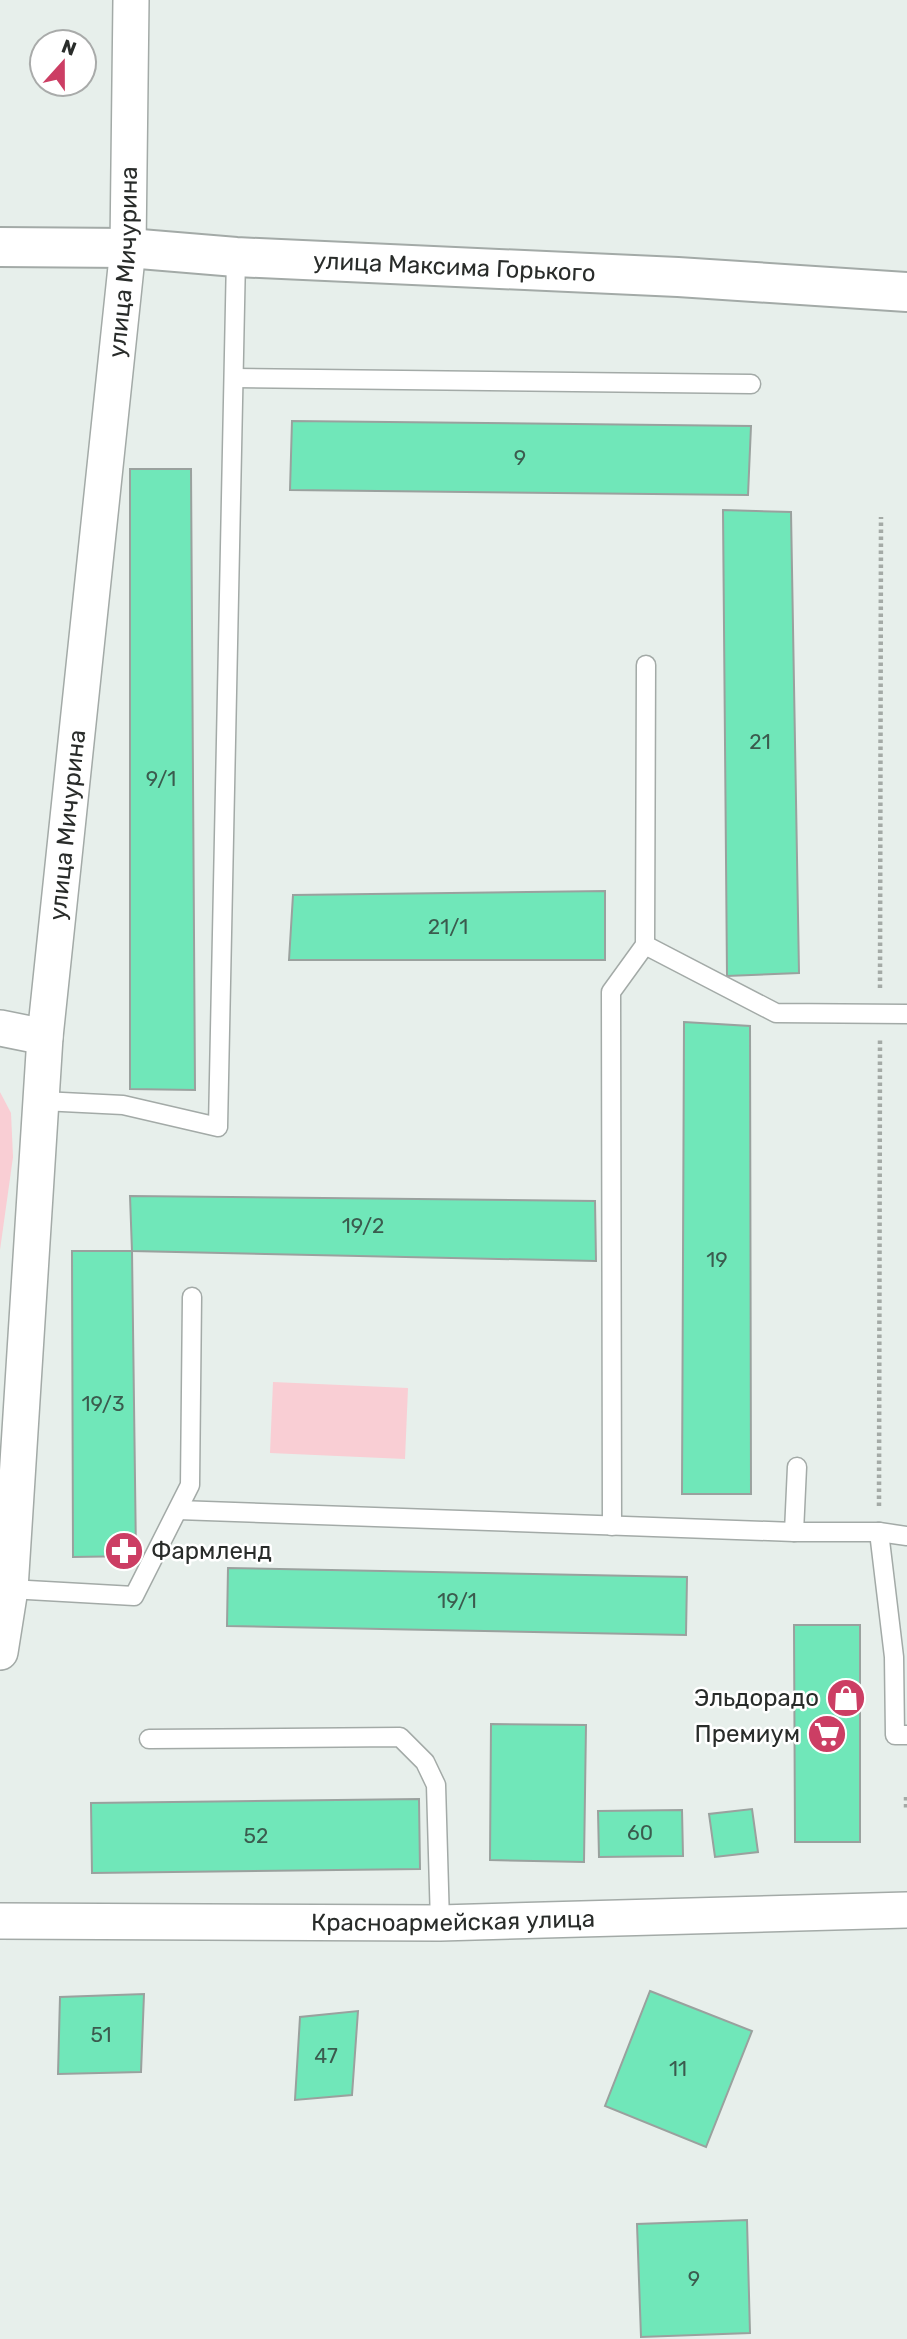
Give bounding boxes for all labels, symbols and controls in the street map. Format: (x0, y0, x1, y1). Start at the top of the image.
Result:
north arrow (28, 28, 98, 98)
text: N (58, 34, 79, 61)
street label: улица Мичурина (103, 166, 143, 359)
street label: улица Максима Горького (313, 247, 596, 287)
house number: 9 (514, 445, 526, 470)
street label: улица Мичурина (43, 728, 91, 922)
house number: 21 (749, 729, 771, 754)
house number: 9/1 (146, 766, 176, 791)
house number: 21/1 (428, 914, 468, 939)
house number: 19/2 (342, 1213, 384, 1238)
house number: 19 (706, 1247, 728, 1272)
house number: 19/3 (81, 1391, 125, 1416)
pharmacy icon: Фармленд (103, 1530, 145, 1572)
place label: Фармленд (151, 1537, 272, 1565)
house number: 19/1 (437, 1588, 477, 1613)
shop icon: Эльдорадо (825, 1677, 867, 1719)
place label: Эльдорадо (694, 1684, 819, 1712)
supermarket icon: Премиум (806, 1713, 848, 1755)
place label: Премиум (695, 1720, 800, 1748)
house number: 60 (627, 1820, 653, 1845)
house number: 52 (244, 1823, 268, 1848)
street label: Красноармейская улица (311, 1905, 595, 1937)
house number: 51 (90, 2022, 112, 2047)
house number: 47 (314, 2043, 338, 2068)
house number: 11 (669, 2056, 687, 2081)
house number: 9 (688, 2266, 700, 2291)

